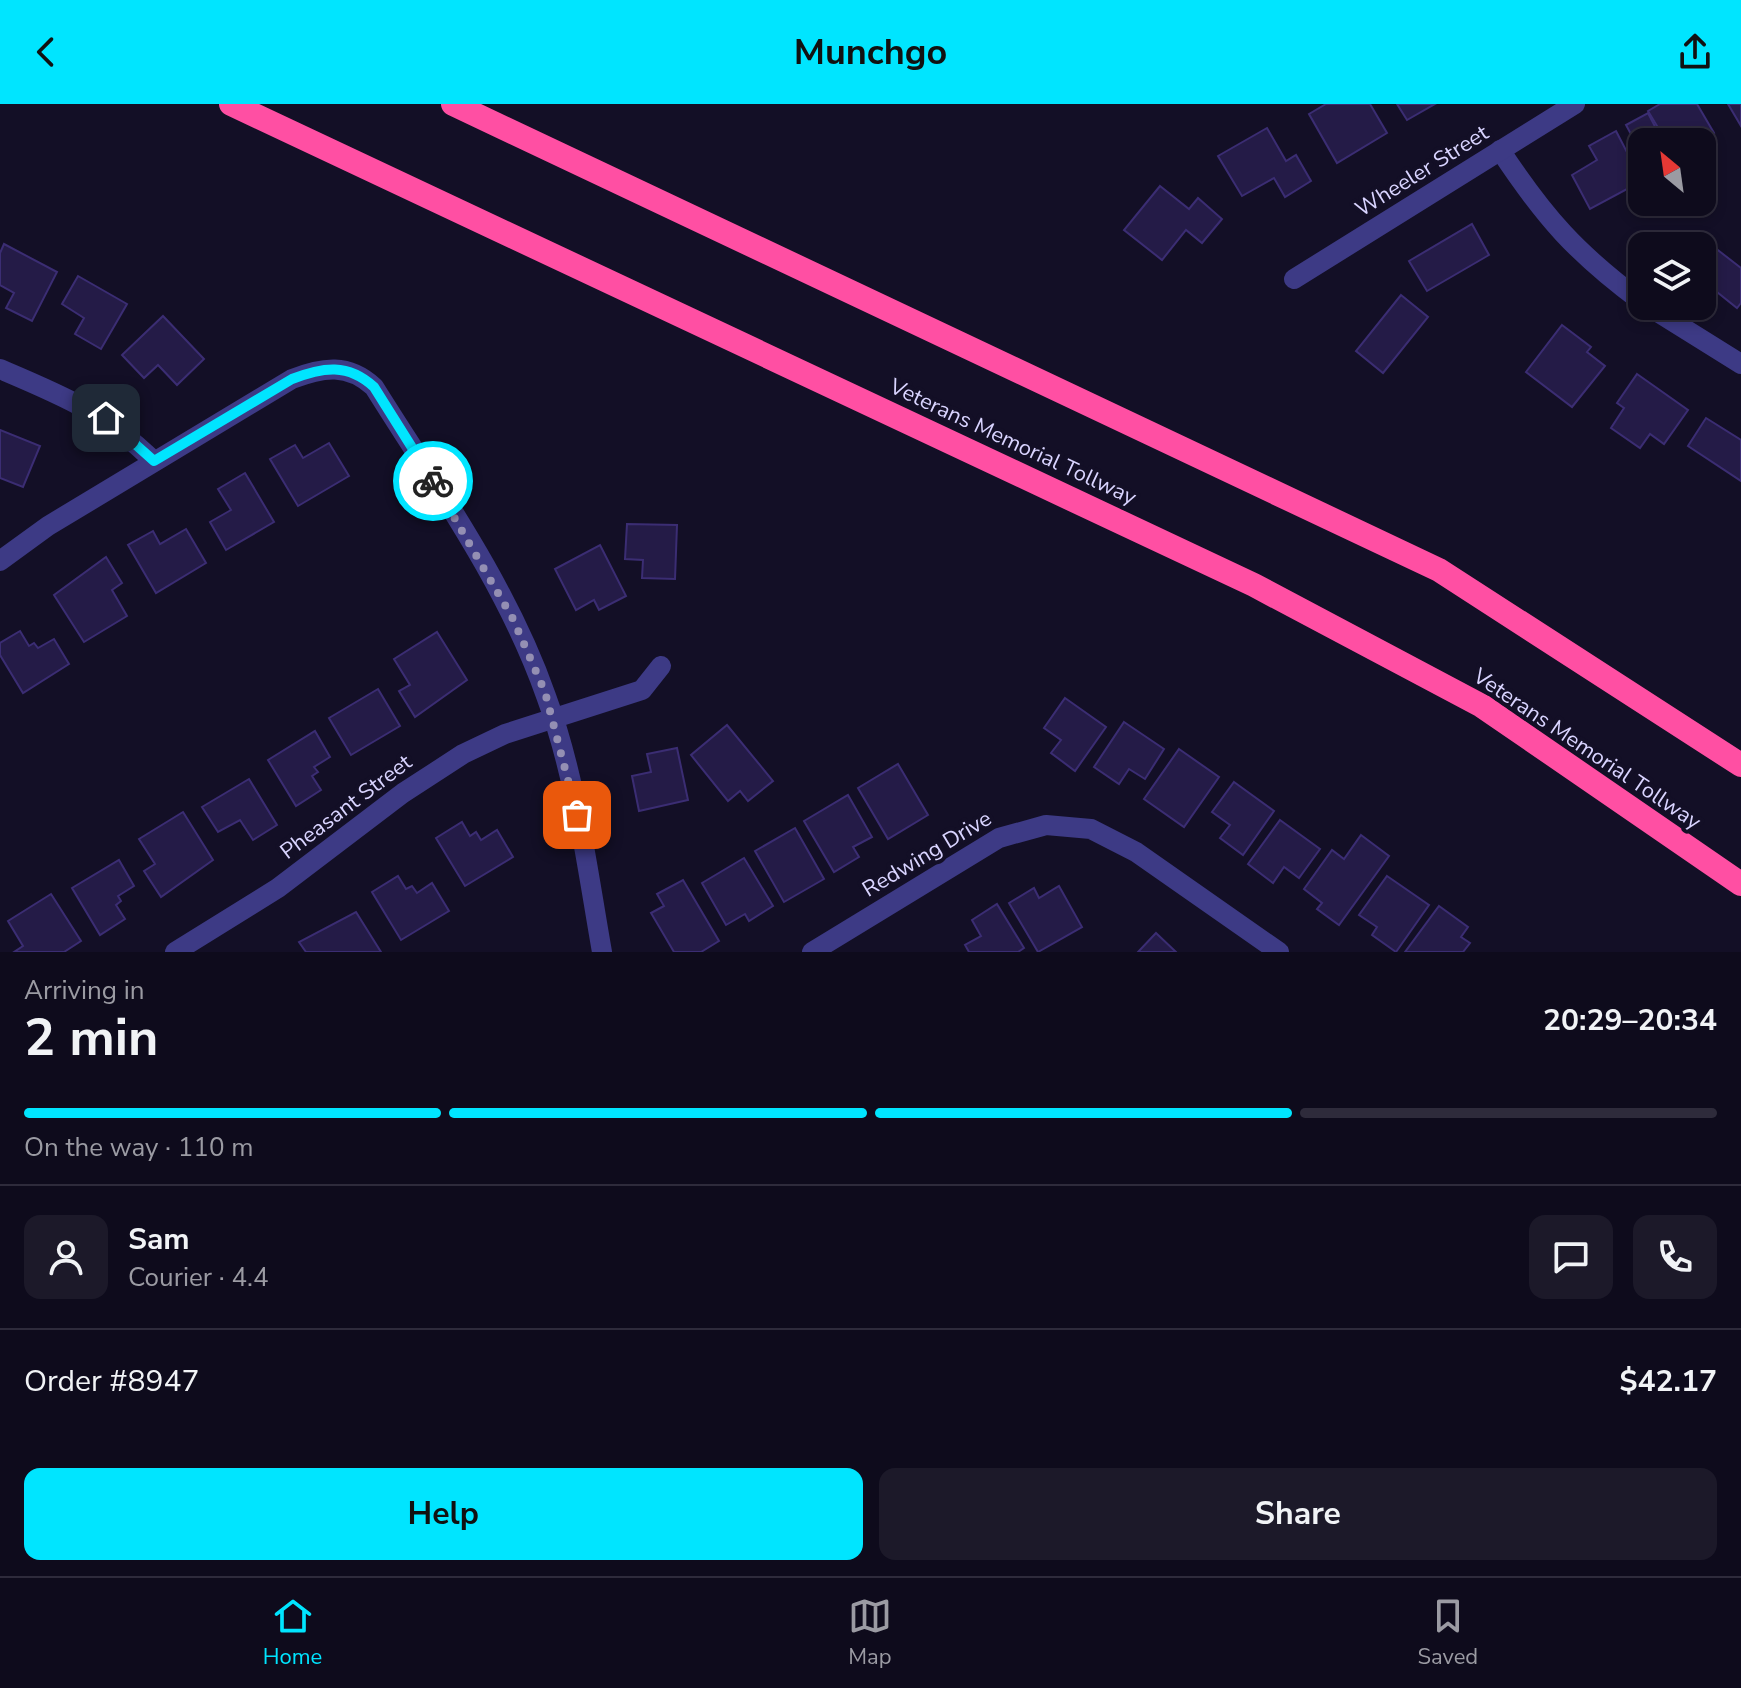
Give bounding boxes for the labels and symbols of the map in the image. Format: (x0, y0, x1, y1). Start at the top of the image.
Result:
street label: Wheeler Street (1350, 118, 1495, 224)
north arrow (1628, 128, 1716, 216)
street label: Veterans Memorial Tollway (884, 371, 1142, 513)
pin (72, 384, 140, 452)
courier (393, 441, 473, 521)
street label: Veterans Memorial Tollway (1466, 661, 1708, 837)
street label: Pheasant Street (274, 747, 418, 866)
pin (543, 781, 611, 849)
street label: Redwing Drive (857, 804, 997, 904)

